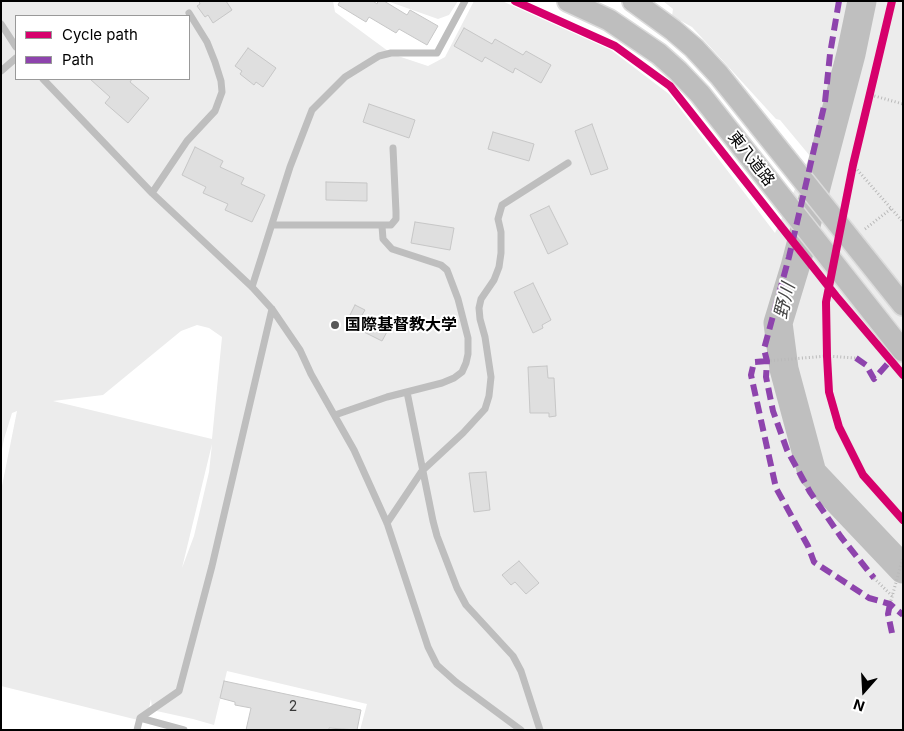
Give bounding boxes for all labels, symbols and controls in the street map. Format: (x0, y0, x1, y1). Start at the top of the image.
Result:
legend (15, 15, 190, 80)
text: Cycle path (62, 25, 138, 44)
text: Path (62, 50, 94, 69)
street label: 東八道路 (724, 128, 778, 190)
water label: 野川 (770, 281, 800, 321)
place label: 国際基督教大学 (345, 315, 457, 335)
marker: 国際基督教大学 (329, 319, 341, 331)
north arrow (839, 666, 889, 716)
text: N (851, 696, 867, 715)
house number: 2 (289, 699, 297, 715)

